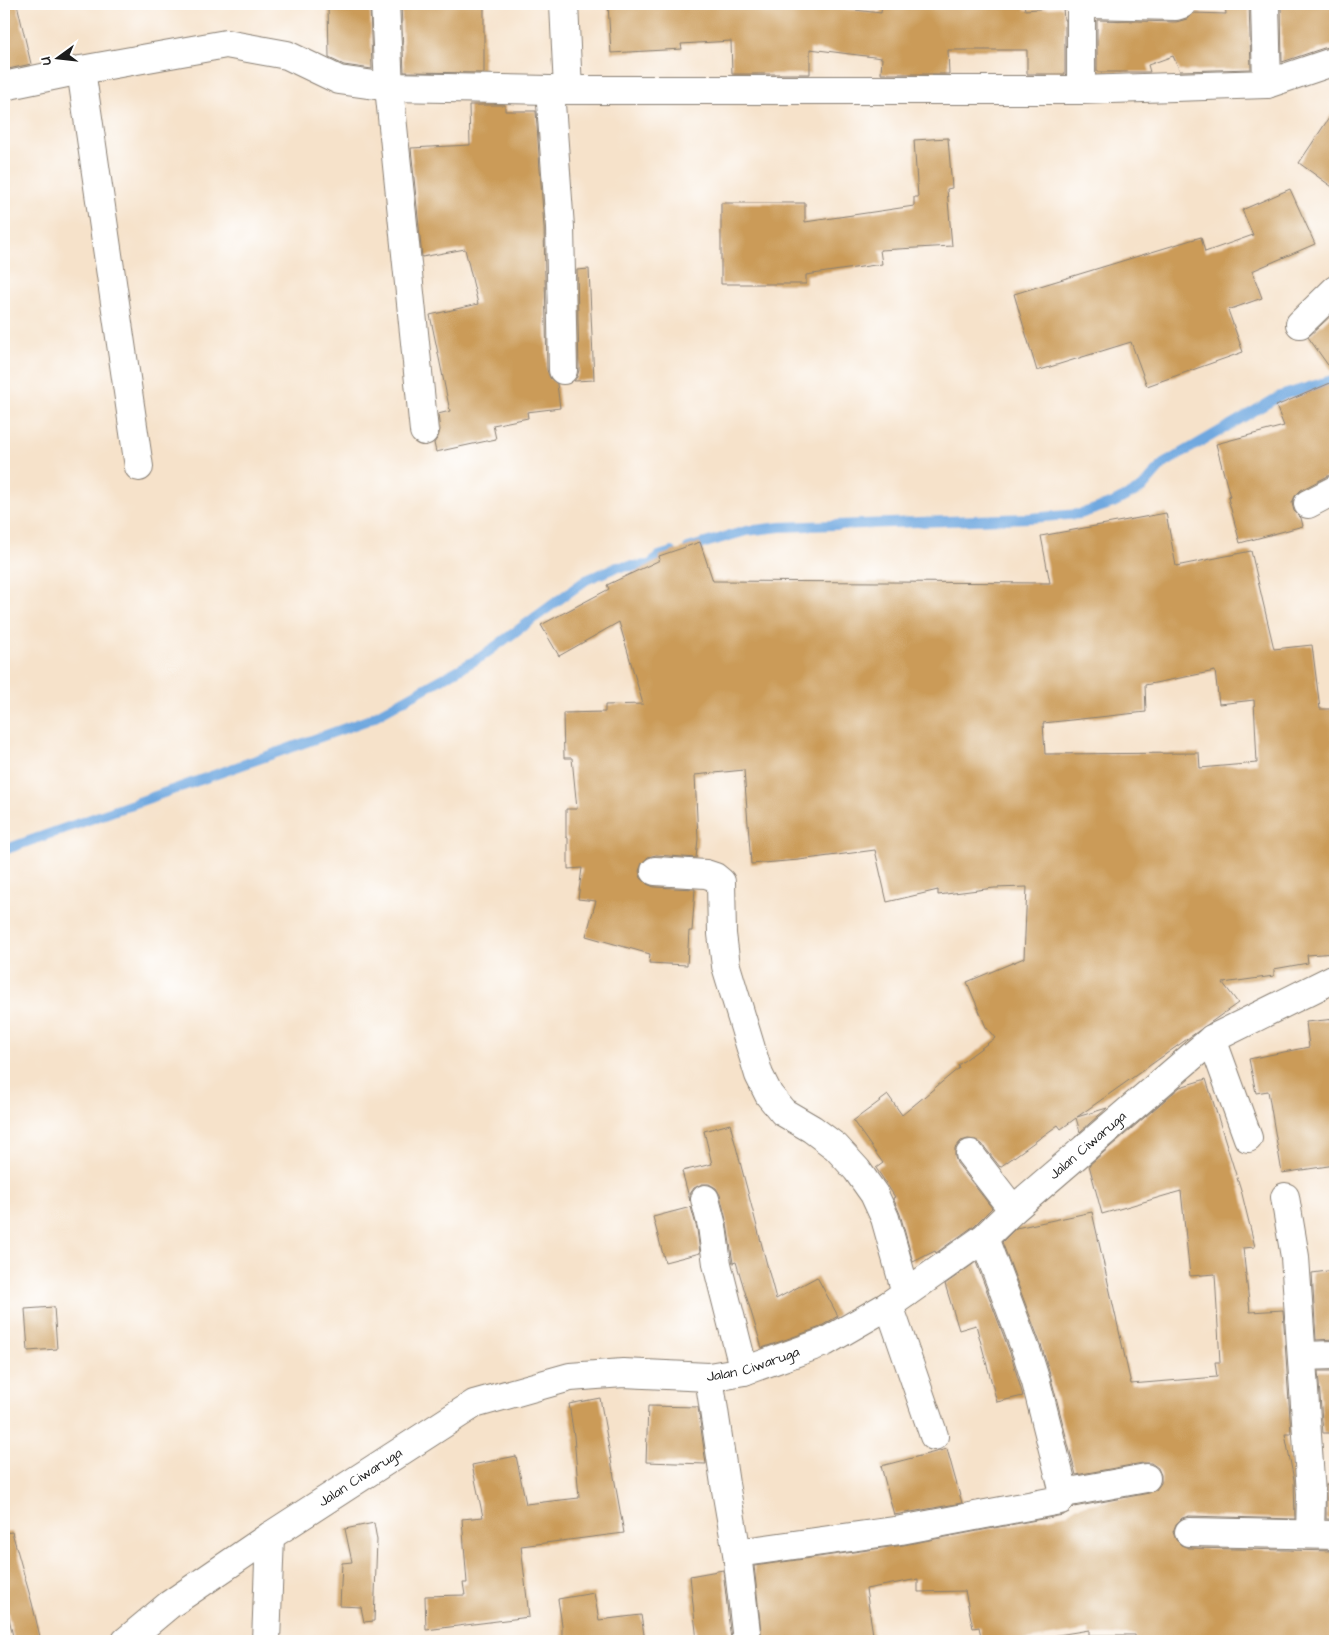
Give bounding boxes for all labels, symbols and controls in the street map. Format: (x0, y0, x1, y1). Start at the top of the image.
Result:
north arrow (32, 32, 82, 82)
text: U (36, 55, 57, 67)
street label: Jalan Ciwaruga (1045, 1107, 1131, 1185)
street label: Jalan Ciwaruga (705, 1342, 802, 1387)
street label: Jalan Ciwaruga (315, 1443, 406, 1512)

